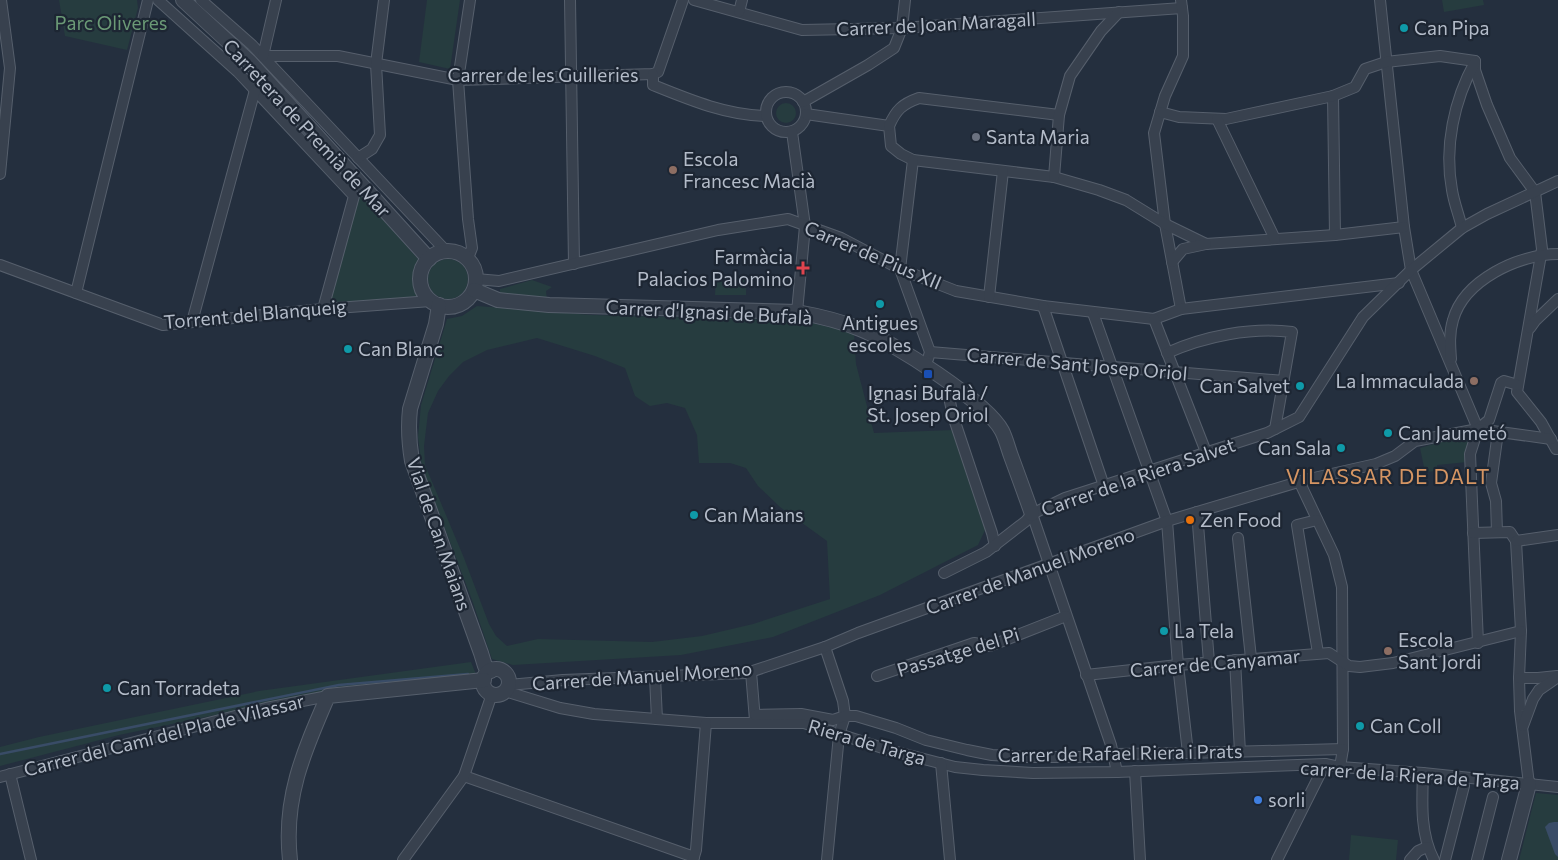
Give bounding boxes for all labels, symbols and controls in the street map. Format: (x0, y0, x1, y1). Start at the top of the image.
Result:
street label: Carrer de Joan Maragall (835, 7, 1036, 40)
park label: Parc Oliveres (55, 11, 167, 34)
place label: Can Pipa (1414, 16, 1489, 39)
marker: Can Pipa (1398, 22, 1410, 34)
street label: Carretera de Premià de Mar (219, 34, 396, 222)
street label: Carrer de les Guilleries (447, 63, 639, 86)
place label: Santa Maria (986, 125, 1090, 148)
marker: Santa Maria (970, 131, 982, 143)
place label: Escola Francesc Macià (683, 147, 815, 192)
marker: Escola Francesc Macià (667, 164, 679, 176)
street label: Carrer de Pius XII (801, 215, 945, 294)
place label: Farmàcia Palacios Palomino (637, 245, 793, 290)
marker: Farmàcia Palacios Palomino (797, 262, 809, 274)
street label: Torrent del Blanqueig (163, 294, 347, 333)
street label: Carrer d'Ignasi de Bufalà (605, 295, 813, 328)
marker: Antigues escoles (874, 298, 886, 310)
place label: Antigues escoles (842, 311, 918, 356)
place label: Can Blanc (358, 337, 443, 360)
street label: Carrer de Sant Josep Oriol (966, 342, 1188, 385)
marker: Can Blanc (342, 343, 354, 355)
marker: Ignasi Bufalà / St. Josep Oriol (922, 368, 934, 380)
place label: La Immaculada (1335, 369, 1464, 392)
place label: Can Salvet (1200, 374, 1290, 397)
marker: La Immaculada (1468, 375, 1480, 387)
marker: Can Salvet (1294, 380, 1306, 392)
place label: Ignasi Bufalà / St. Josep Oriol (867, 381, 989, 426)
place label: Can Jaumetó (1398, 421, 1507, 444)
marker: Can Jaumetó (1382, 427, 1394, 439)
street label: Carrer de la Riera Salvet (1038, 432, 1238, 521)
place label: Can Sala (1258, 436, 1331, 459)
marker: Can Sala (1335, 442, 1347, 454)
street label: Vial de Can Maians (402, 454, 477, 614)
district label: VILASSAR DE DALT (1286, 463, 1490, 488)
place label: Can Maians (704, 503, 804, 526)
place label: Zen Food (1200, 508, 1281, 531)
marker: Can Maians (688, 509, 700, 521)
marker: Zen Food (1184, 514, 1196, 526)
street label: Carrer de Manuel Moreno (922, 522, 1137, 619)
place label: La Tela (1174, 619, 1234, 642)
street label: Passatge del Pi (894, 622, 1022, 681)
marker: La Tela (1158, 625, 1170, 637)
place label: Escola Sant Jordi (1398, 628, 1481, 673)
street label: Carrer de Canyamar (1129, 644, 1302, 681)
marker: Escola Sant Jordi (1382, 645, 1394, 657)
street label: Carrer de Manuel Moreno (531, 656, 753, 695)
place label: Can Torradeta (117, 676, 240, 699)
marker: Can Torradeta (101, 682, 113, 694)
street label: Carrer del Camí del Pla de Vilassar (21, 688, 307, 781)
street label: Riera de Targa (806, 714, 929, 769)
place label: Can Coll (1370, 714, 1442, 737)
marker: Can Coll (1354, 720, 1366, 732)
street label: Carrer de Rafael Riera i Prats (997, 739, 1243, 766)
street label: carrer de la Riera de Targa (1300, 755, 1521, 794)
place label: sorli (1268, 788, 1305, 811)
marker: sorli (1252, 794, 1264, 806)

